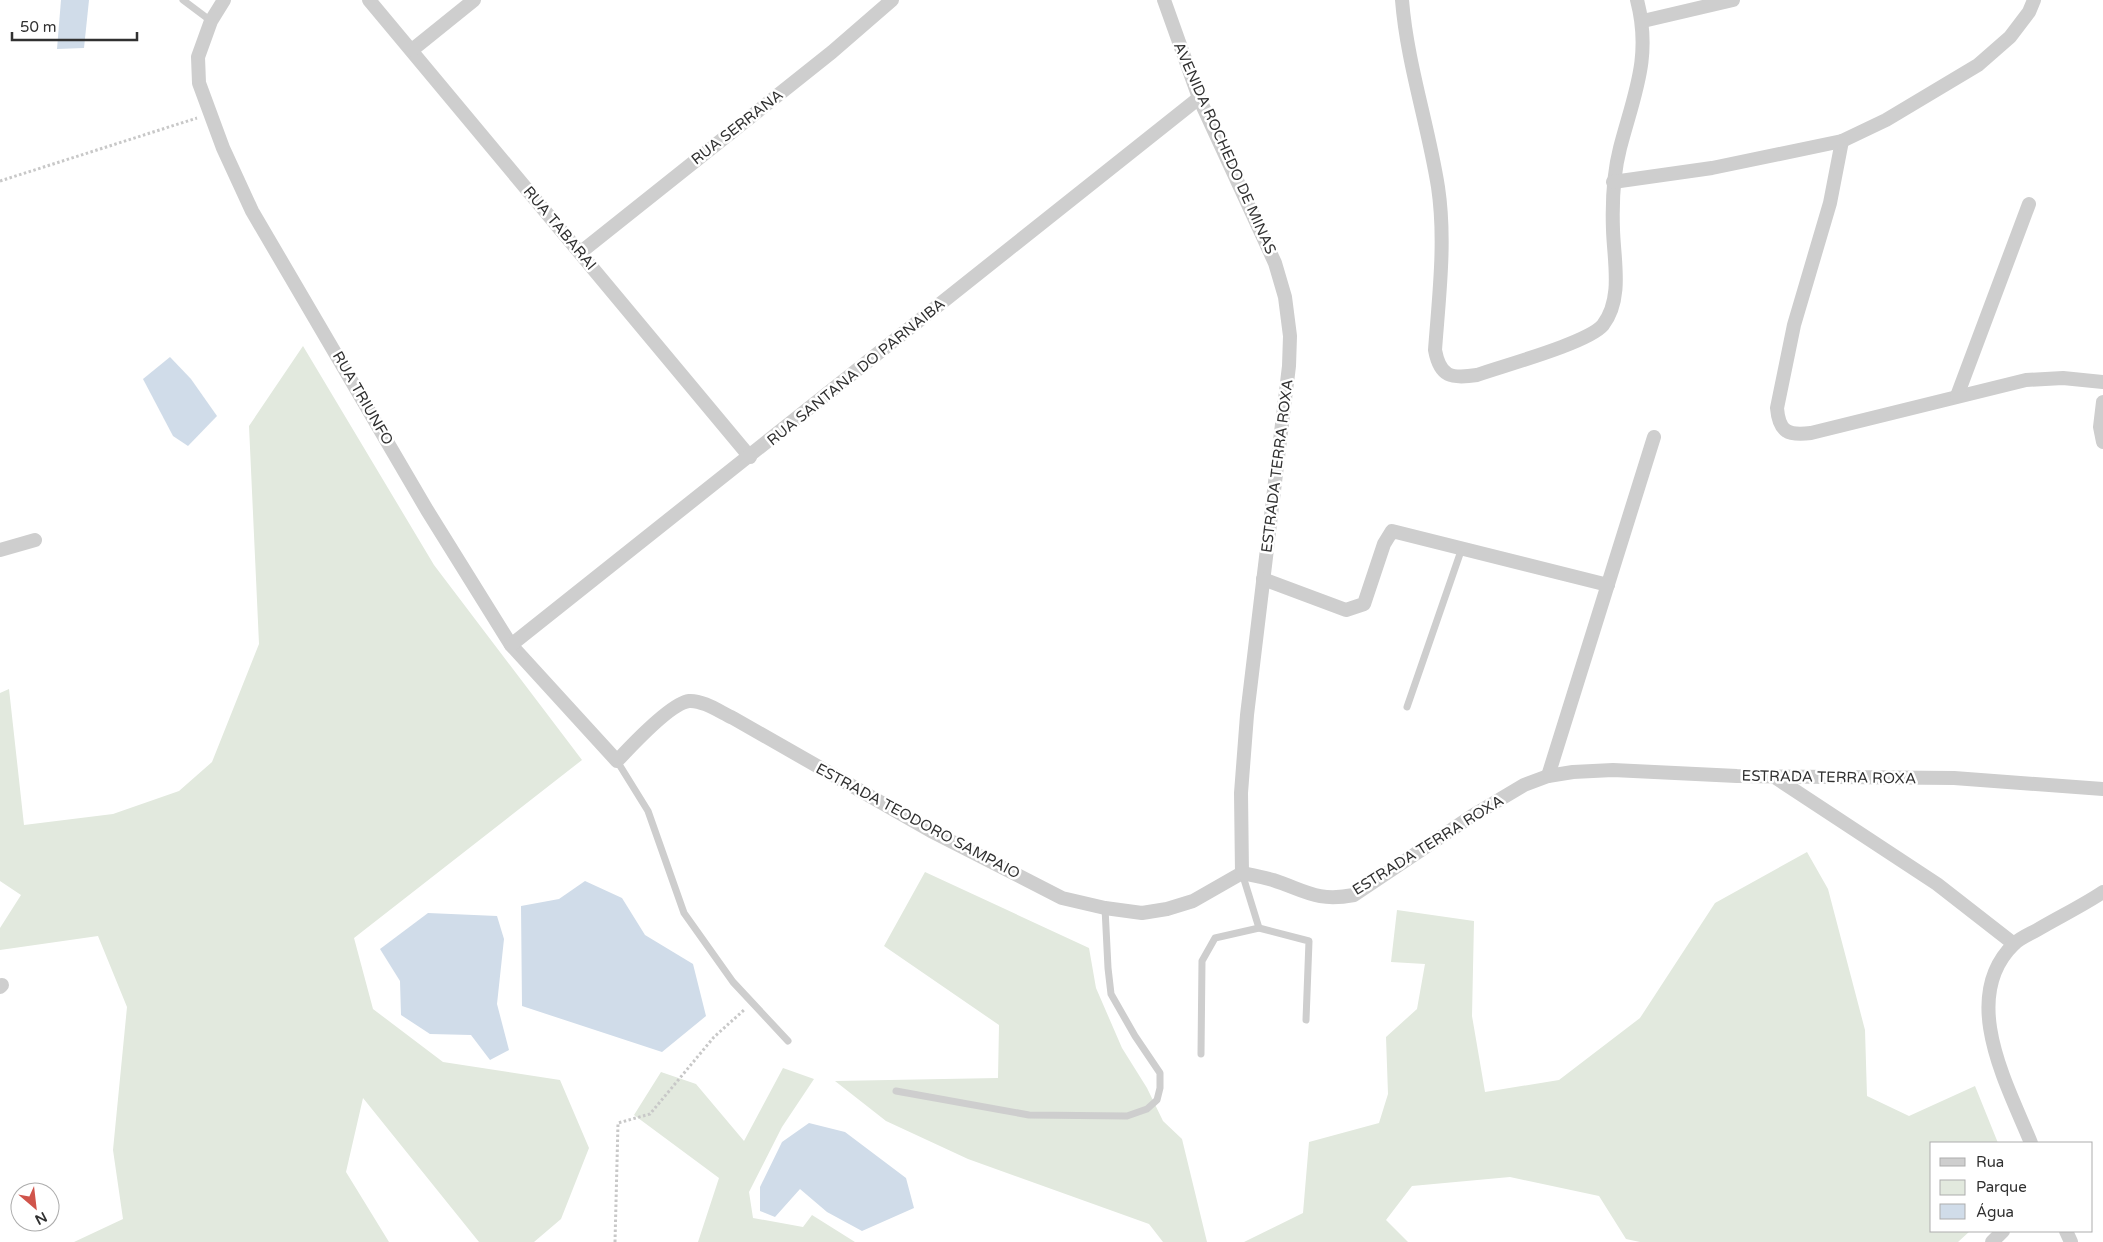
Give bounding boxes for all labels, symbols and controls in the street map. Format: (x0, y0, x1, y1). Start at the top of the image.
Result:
scale bar (12, 10, 138, 42)
text: 50 m (20, 18, 57, 36)
street label: AVENIDA ROCHEDO DE MINAS (1170, 39, 1280, 257)
street label: RUA SERRANA (688, 86, 786, 168)
street label: RUA TABARAI (520, 182, 600, 274)
street label: RUA SANTANA DO PARNAIBA (763, 295, 949, 449)
street label: RUA TRIUNFO (329, 348, 397, 448)
street label: ESTRADA TERRA ROXA (1257, 378, 1297, 554)
street label: ESTRADA TEODORO SAMPAIO (813, 759, 1023, 883)
street label: ESTRADA TERRA ROXA (1741, 766, 1917, 788)
street label: ESTRADA TERRA ROXA (1349, 791, 1507, 899)
legend (1930, 1142, 2093, 1232)
text: Rua (1976, 1153, 2004, 1171)
text: Parque (1976, 1178, 2027, 1196)
north arrow (10, 1182, 60, 1232)
text: Água (1976, 1203, 2014, 1221)
text: N (32, 1208, 50, 1228)

